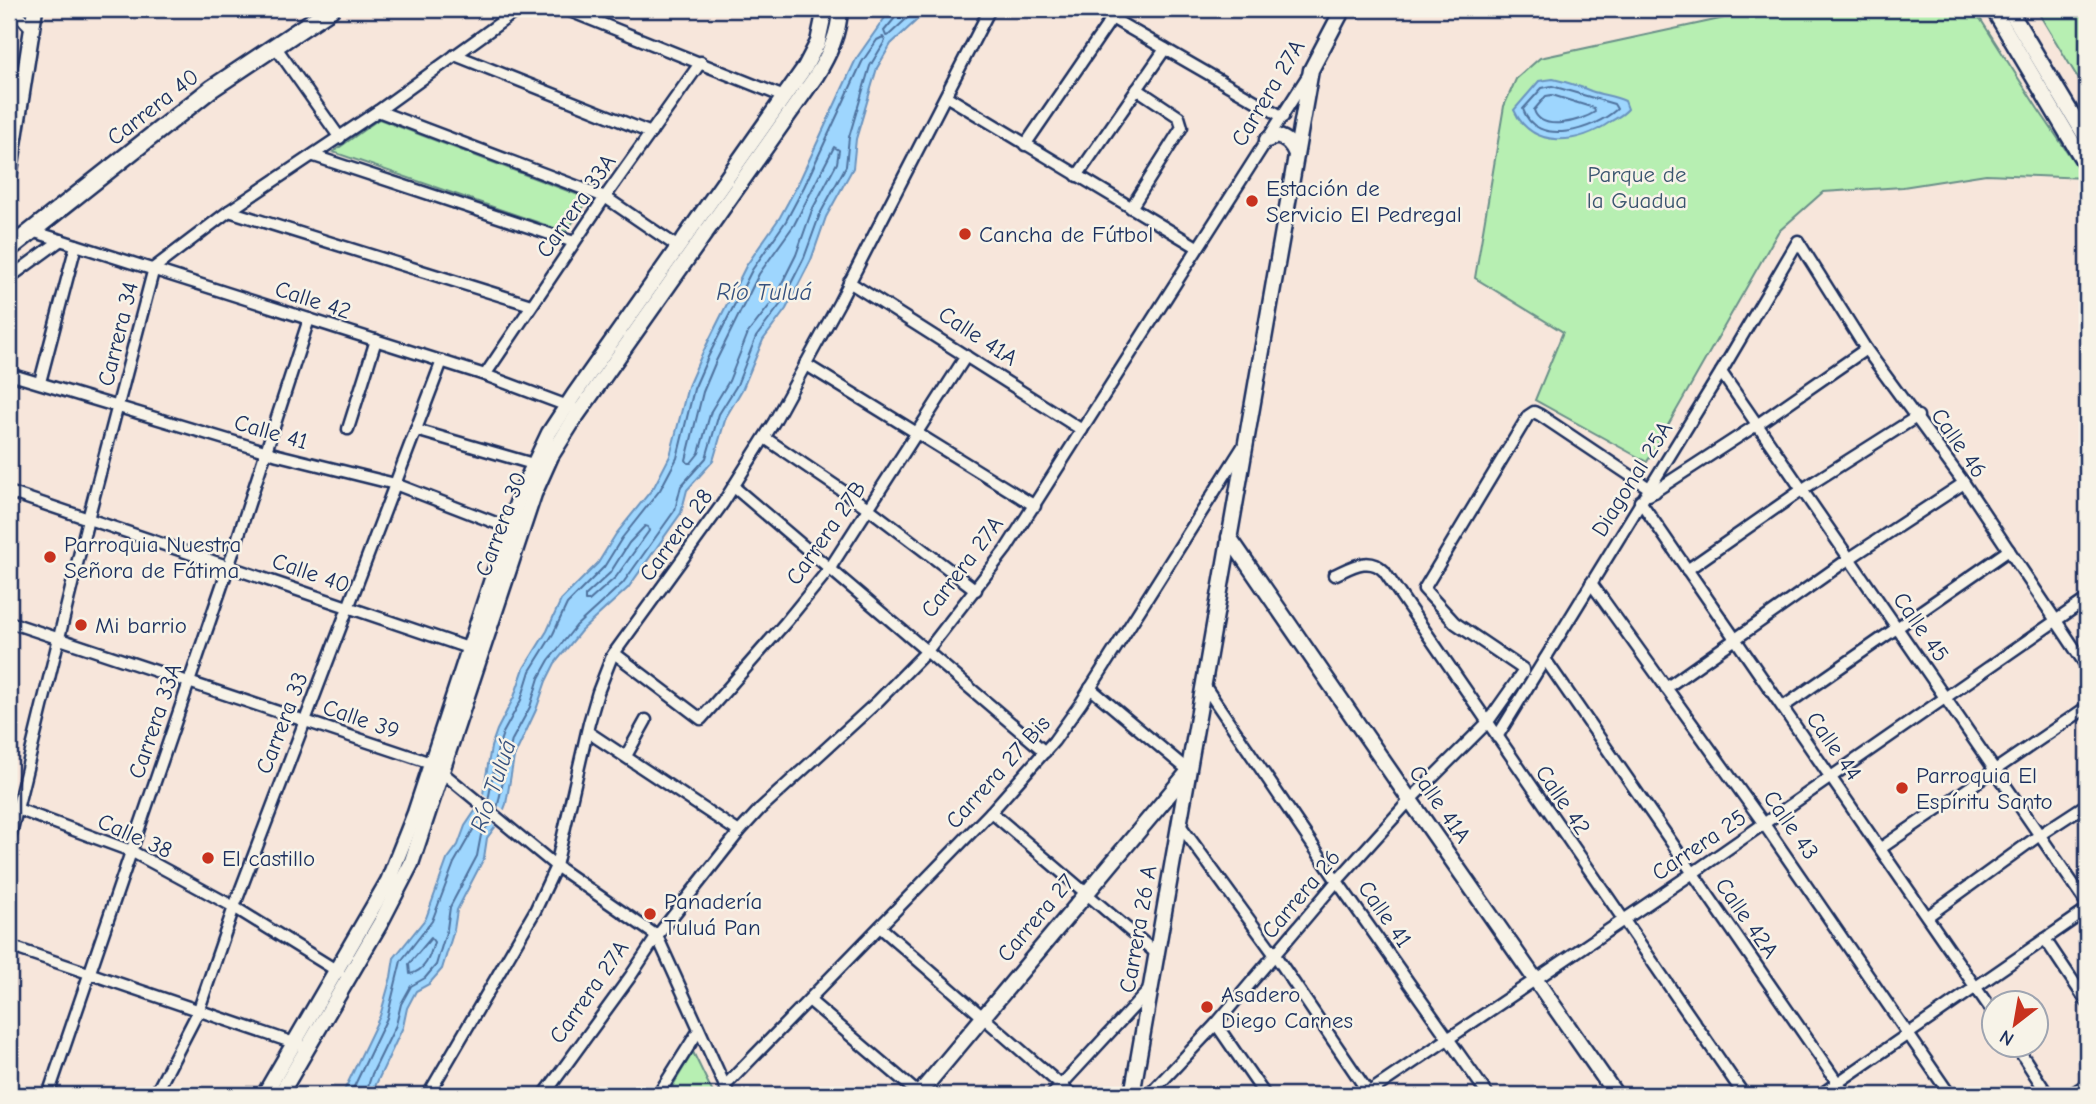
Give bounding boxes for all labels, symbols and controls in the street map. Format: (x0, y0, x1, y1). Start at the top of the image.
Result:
street label: Carrera 27A (1226, 35, 1310, 151)
street label: Carrera 40 (102, 63, 204, 151)
street label: Carrera 33A (530, 149, 622, 263)
park label: Parque de la Guadua (1587, 161, 1687, 214)
place label: Estación de Servicio El Pedregal (1266, 175, 1462, 228)
marker: Estación de Servicio El Pedregal (1244, 193, 1260, 209)
place label: Cancha de Fútbol (979, 221, 1153, 248)
marker: Cancha de Fútbol (957, 226, 973, 242)
street label: Calle 42 (272, 275, 354, 325)
water label: Río Tuluá (716, 278, 812, 306)
street label: Carrera 34 (92, 279, 144, 389)
street label: Calle 41A (933, 300, 1023, 372)
street label: Calle 46 (1925, 403, 1993, 483)
street label: Calle 41 (231, 409, 311, 455)
street label: Diagonal 25A (1586, 416, 1678, 542)
street label: Carrera 30 (470, 468, 532, 580)
street label: Carrera 27B (780, 476, 872, 590)
street label: Carrera 28 (633, 484, 719, 586)
street label: Carrera 27A (915, 511, 1009, 623)
place label: Parroquia Nuestra Señora de Fátima (64, 531, 241, 584)
street label: Calle 40 (269, 547, 353, 599)
marker: Parroquia Nuestra Señora de Fátima (42, 549, 58, 565)
street label: Calle 45 (1887, 587, 1955, 667)
place label: Mi barrio (95, 612, 187, 639)
marker: Mi barrio (73, 617, 89, 633)
street label: Carrera 33A (123, 660, 187, 782)
street label: Carrera 33 (250, 668, 314, 778)
street label: Calle 39 (319, 693, 403, 745)
street label: Calle 44 (1801, 706, 1867, 786)
street label: Carrera 27 Bis (940, 710, 1056, 834)
water label: Río Tuluá (464, 736, 522, 836)
street label: Calle 41A (1403, 760, 1477, 848)
street label: Calle 42 (1530, 760, 1596, 840)
place label: Parroquia El Espíritu Santo (1916, 762, 2053, 815)
marker: Parroquia El Espíritu Santo (1894, 780, 1910, 796)
street label: Calle 43 (1758, 785, 1824, 865)
street label: Carrera 25 (1647, 804, 1751, 886)
street label: Calle 38 (94, 808, 176, 864)
street label: Carrera 26 (1256, 844, 1346, 944)
place label: El castillo (222, 845, 315, 872)
marker: El castillo (200, 850, 216, 866)
street label: Carrera 26 A (1113, 863, 1163, 995)
street label: Carrera 27 (991, 868, 1081, 967)
street label: Calle 42A (1710, 873, 1784, 963)
street label: Calle 41 (1352, 875, 1418, 953)
place label: Panadería Tuluá Pan (664, 888, 762, 941)
marker: Panadería Tuluá Pan (642, 906, 658, 922)
street label: Carrera 27A (544, 935, 634, 1049)
place label: Asadero Diego Carnes (1221, 981, 1353, 1034)
north arrow (1980, 988, 2050, 1058)
marker: Asadero Diego Carnes (1199, 999, 1215, 1015)
text: N (1996, 1025, 2018, 1050)

